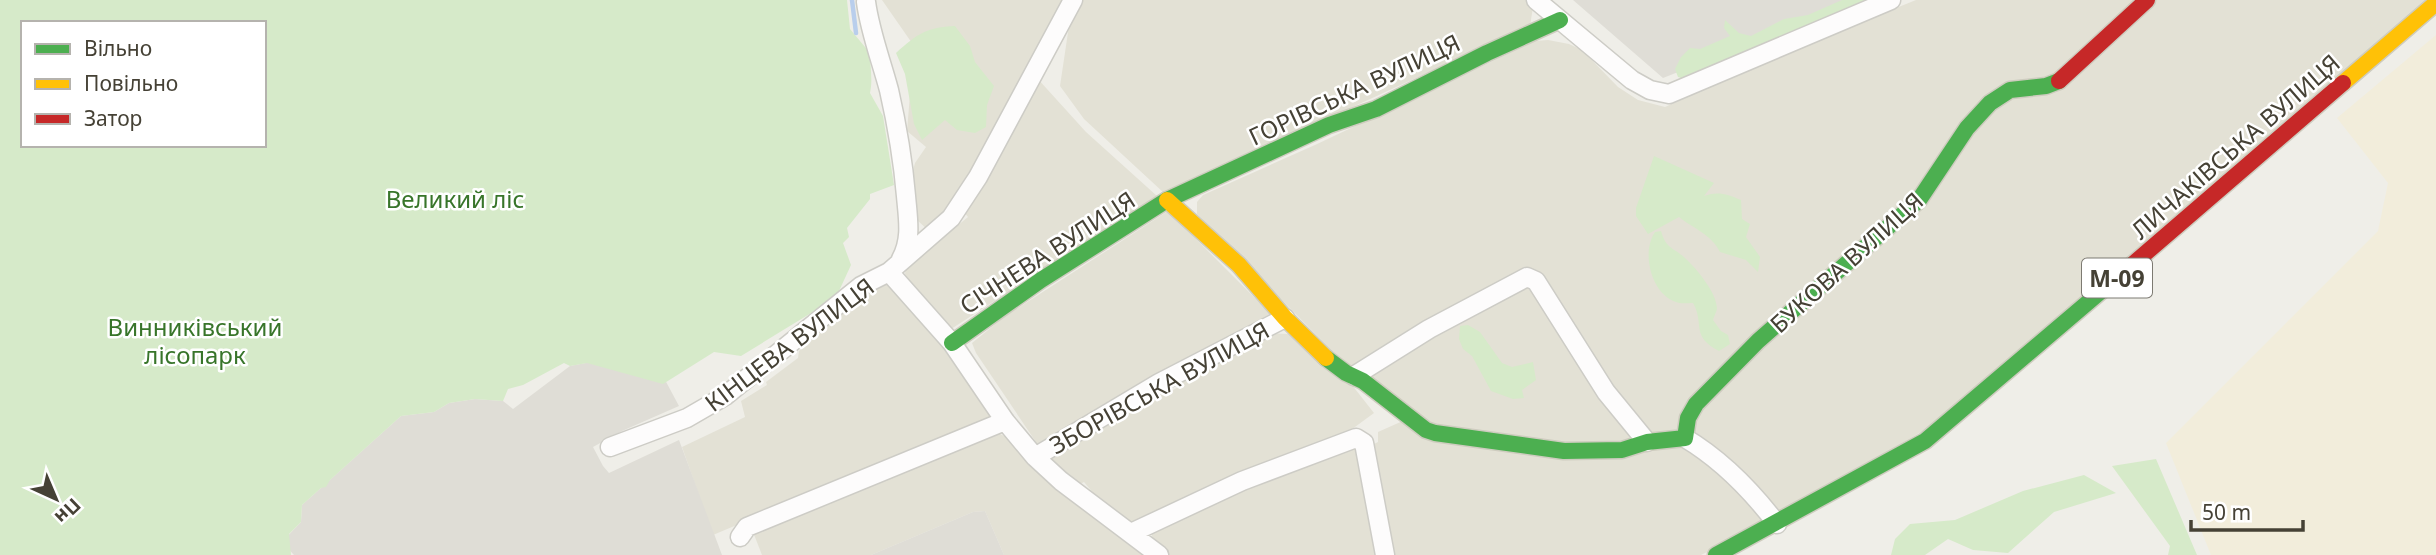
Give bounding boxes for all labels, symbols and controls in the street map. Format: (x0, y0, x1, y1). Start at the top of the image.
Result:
legend (21, 21, 266, 147)
street label: ГОРІВСЬКА ВУЛИЦЯ (1243, 26, 1465, 152)
text: Вільно (84, 34, 152, 62)
street label: ЛИЧАКІВСЬКА ВУЛИЦЯ (2124, 46, 2346, 246)
text: Повільно (84, 69, 178, 97)
text: Затор (84, 104, 142, 132)
park label: Великий ліс (386, 182, 524, 215)
street label: СІЧНЕВА ВУЛИЦЯ (953, 183, 1141, 321)
street label: БУКОВА ВУЛИЦЯ (1762, 184, 1930, 340)
road number: М-09 (2082, 258, 2152, 298)
street label: КІНЦЕВА ВУЛИЦЯ (698, 269, 880, 419)
park label: Винниківський лісопарк (108, 310, 282, 371)
street label: ЗБОРІВСЬКА ВУЛИЦЯ (1043, 313, 1275, 461)
north arrow (21, 464, 91, 534)
scale bar (2191, 489, 2303, 532)
text: Пн (49, 493, 87, 530)
text: 50 m (2202, 498, 2251, 526)

